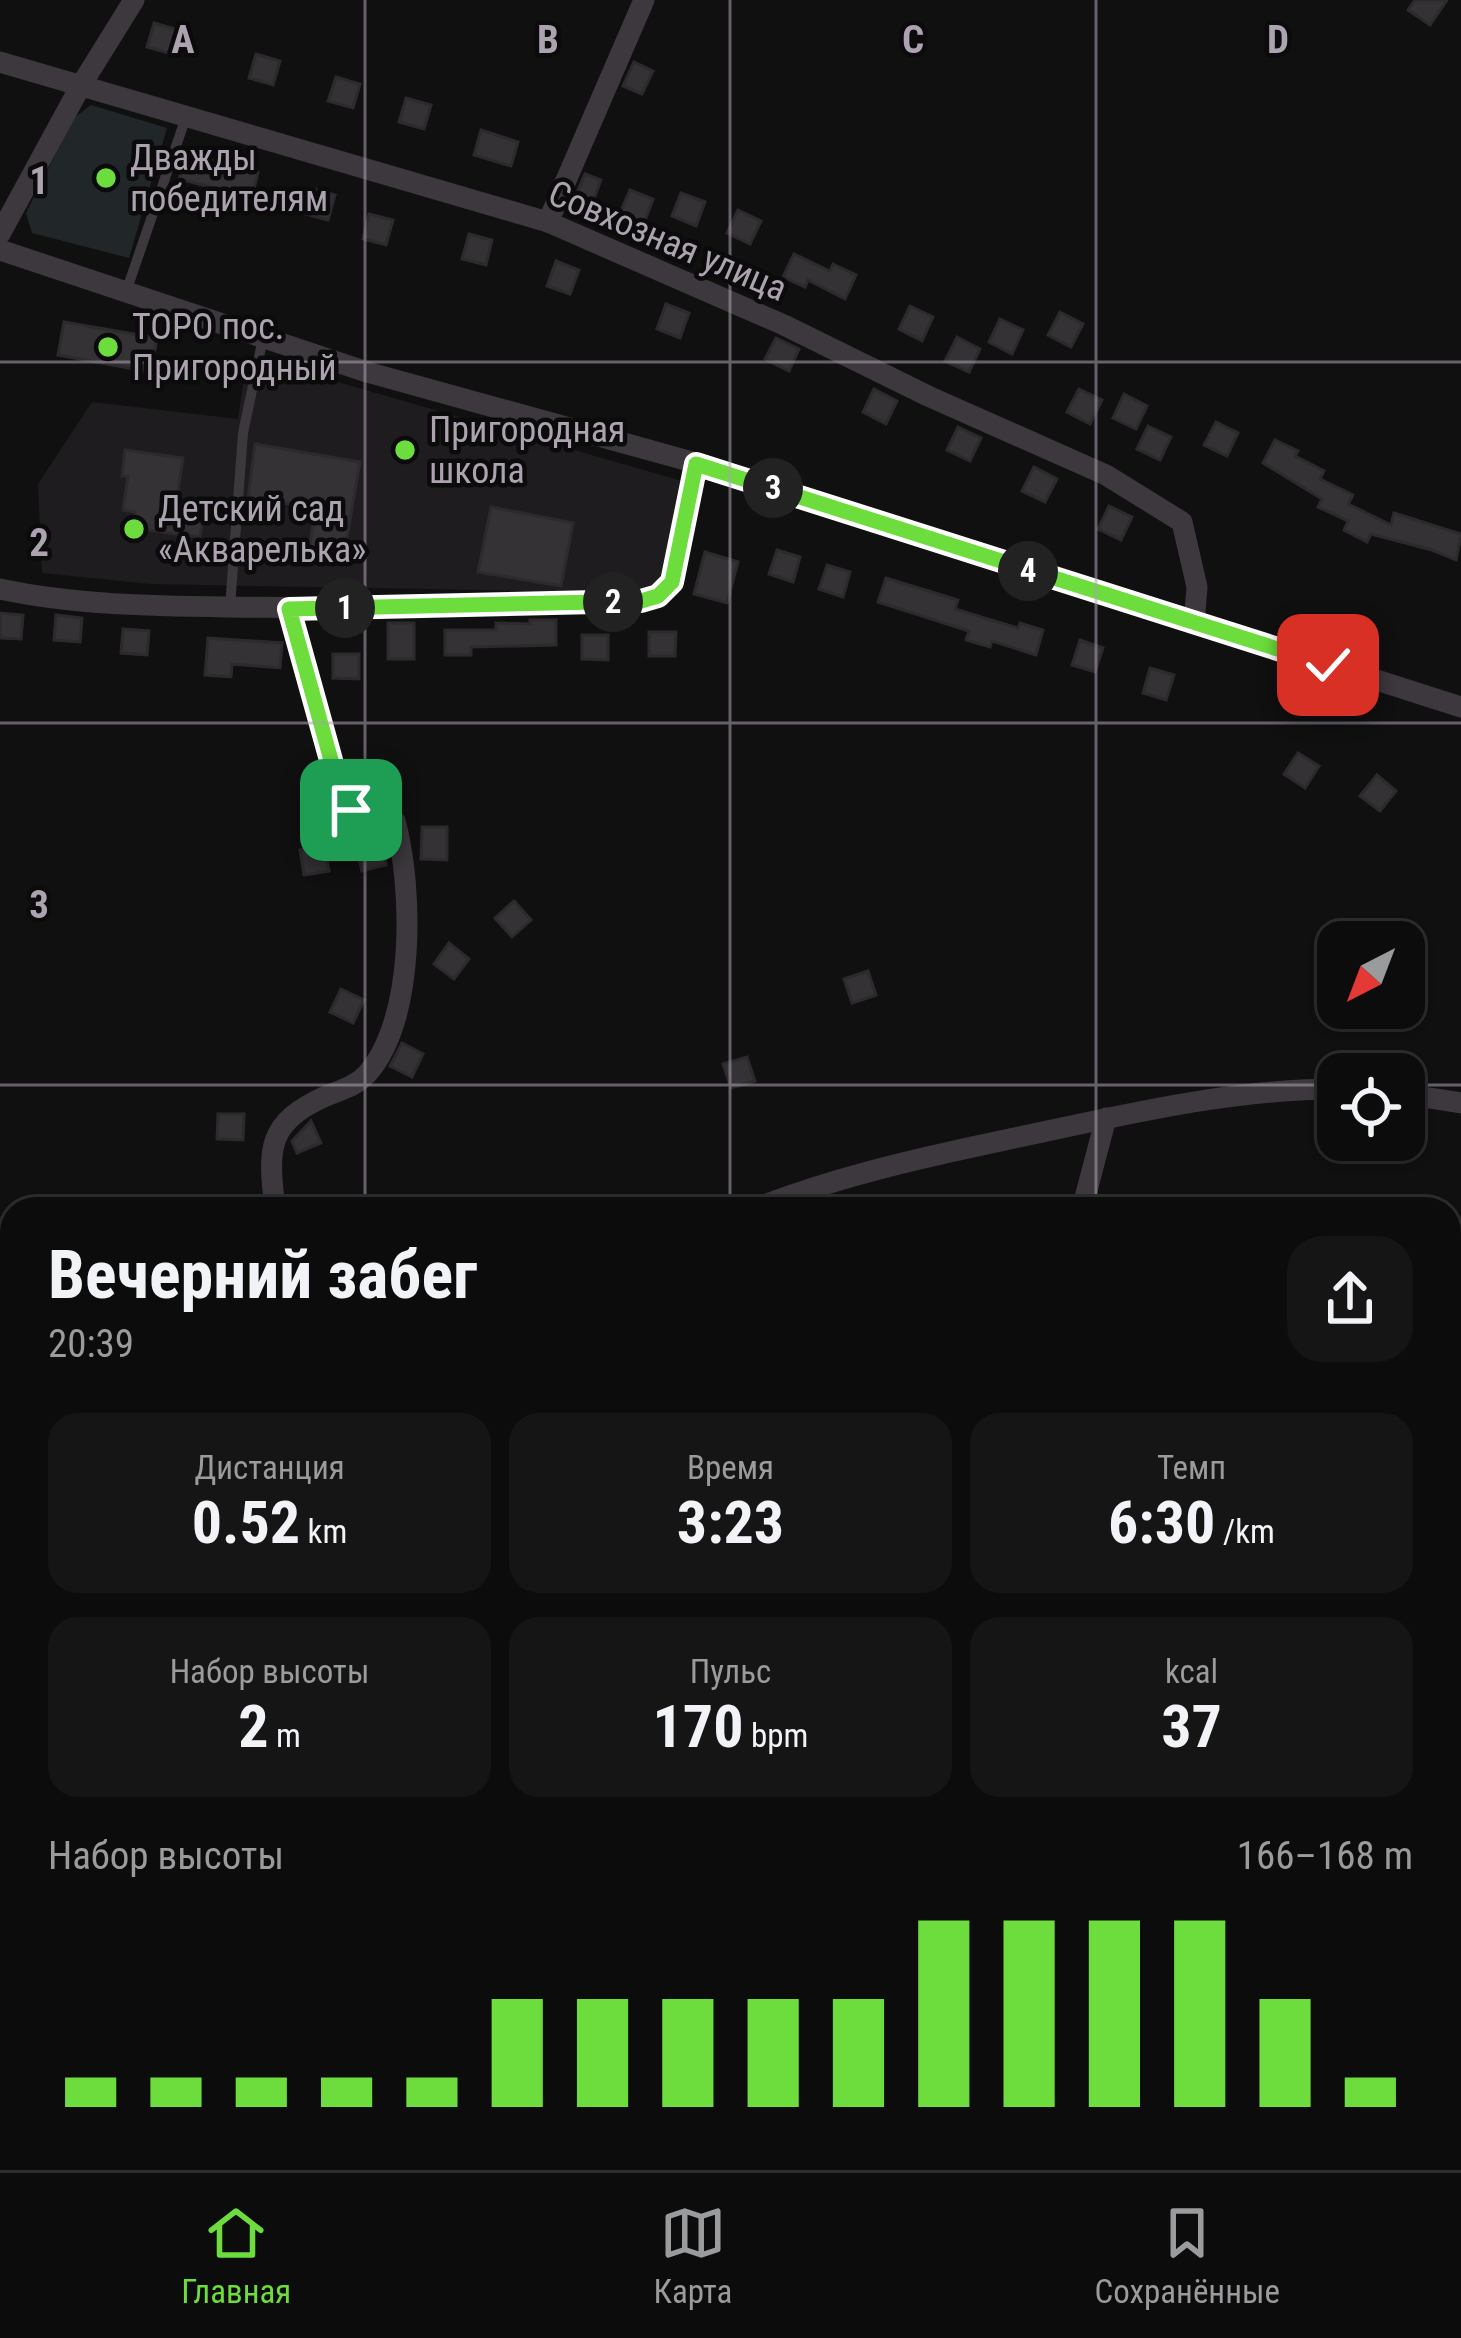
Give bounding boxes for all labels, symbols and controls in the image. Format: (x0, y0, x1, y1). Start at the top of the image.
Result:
text: A (171, 17, 195, 63)
text: B (537, 17, 559, 63)
text: C (902, 17, 924, 63)
text: D (1267, 17, 1289, 63)
place label: Дважды победителям (130, 137, 328, 220)
text: 1 (29, 158, 49, 204)
marker: Дважды победителям (93, 165, 119, 191)
street label: Совхозная улица (542, 172, 793, 310)
place label: ТОРО пос. Пригородный (132, 306, 337, 389)
marker: ТОРО пос. Пригородный (95, 334, 121, 360)
place label: Пригородная школа (429, 409, 625, 492)
marker: Пригородная школа (392, 437, 418, 463)
pin: 3 (743, 458, 803, 518)
text: 3 (765, 468, 781, 507)
place label: Детский сад «Акварелька» (158, 488, 366, 571)
marker: Детский сад «Акварелька» (121, 516, 147, 542)
text: 2 (29, 520, 49, 566)
pin: 4 (998, 541, 1058, 601)
text: 4 (1020, 551, 1036, 590)
pin: 2 (583, 572, 643, 632)
pin: 1 (315, 578, 375, 638)
text: 2 (605, 582, 621, 621)
text: 1 (337, 588, 353, 627)
pin (1277, 614, 1379, 716)
icon: check (1295, 632, 1361, 698)
pin (300, 759, 402, 861)
icon: arrive (318, 777, 384, 843)
text: 3 (29, 882, 49, 928)
north arrow (1317, 921, 1425, 1029)
map controls (1317, 921, 1425, 1161)
button: locate (1317, 1053, 1425, 1161)
button: share (1287, 1236, 1413, 1362)
text: Вечерний забег (48, 1237, 478, 1314)
text: 20:39 (48, 1321, 134, 1367)
text: Дистанция (194, 1448, 345, 1487)
text: Время (687, 1448, 774, 1487)
text: Темп (1157, 1448, 1226, 1487)
text: 0.52 (192, 1487, 300, 1558)
text: 3:23 (677, 1487, 784, 1558)
text: 6:30 (1108, 1487, 1215, 1558)
text: km (300, 1512, 347, 1551)
text: /km (1215, 1512, 1275, 1551)
text: Набор высоты (170, 1652, 369, 1691)
text: Пульс (690, 1652, 771, 1691)
text: kcal (1165, 1652, 1218, 1691)
text: 2 (238, 1691, 268, 1762)
text: 170 (653, 1691, 744, 1762)
text: 37 (1161, 1691, 1222, 1762)
text: m (268, 1716, 301, 1755)
text: bpm (744, 1716, 808, 1755)
text: Набор высоты (48, 1833, 284, 1879)
text: 166–168 m (1237, 1833, 1413, 1879)
tab: Главная (181, 2200, 291, 2311)
tab: Карта (653, 2200, 732, 2311)
tab: Сохранённые (1095, 2200, 1280, 2311)

